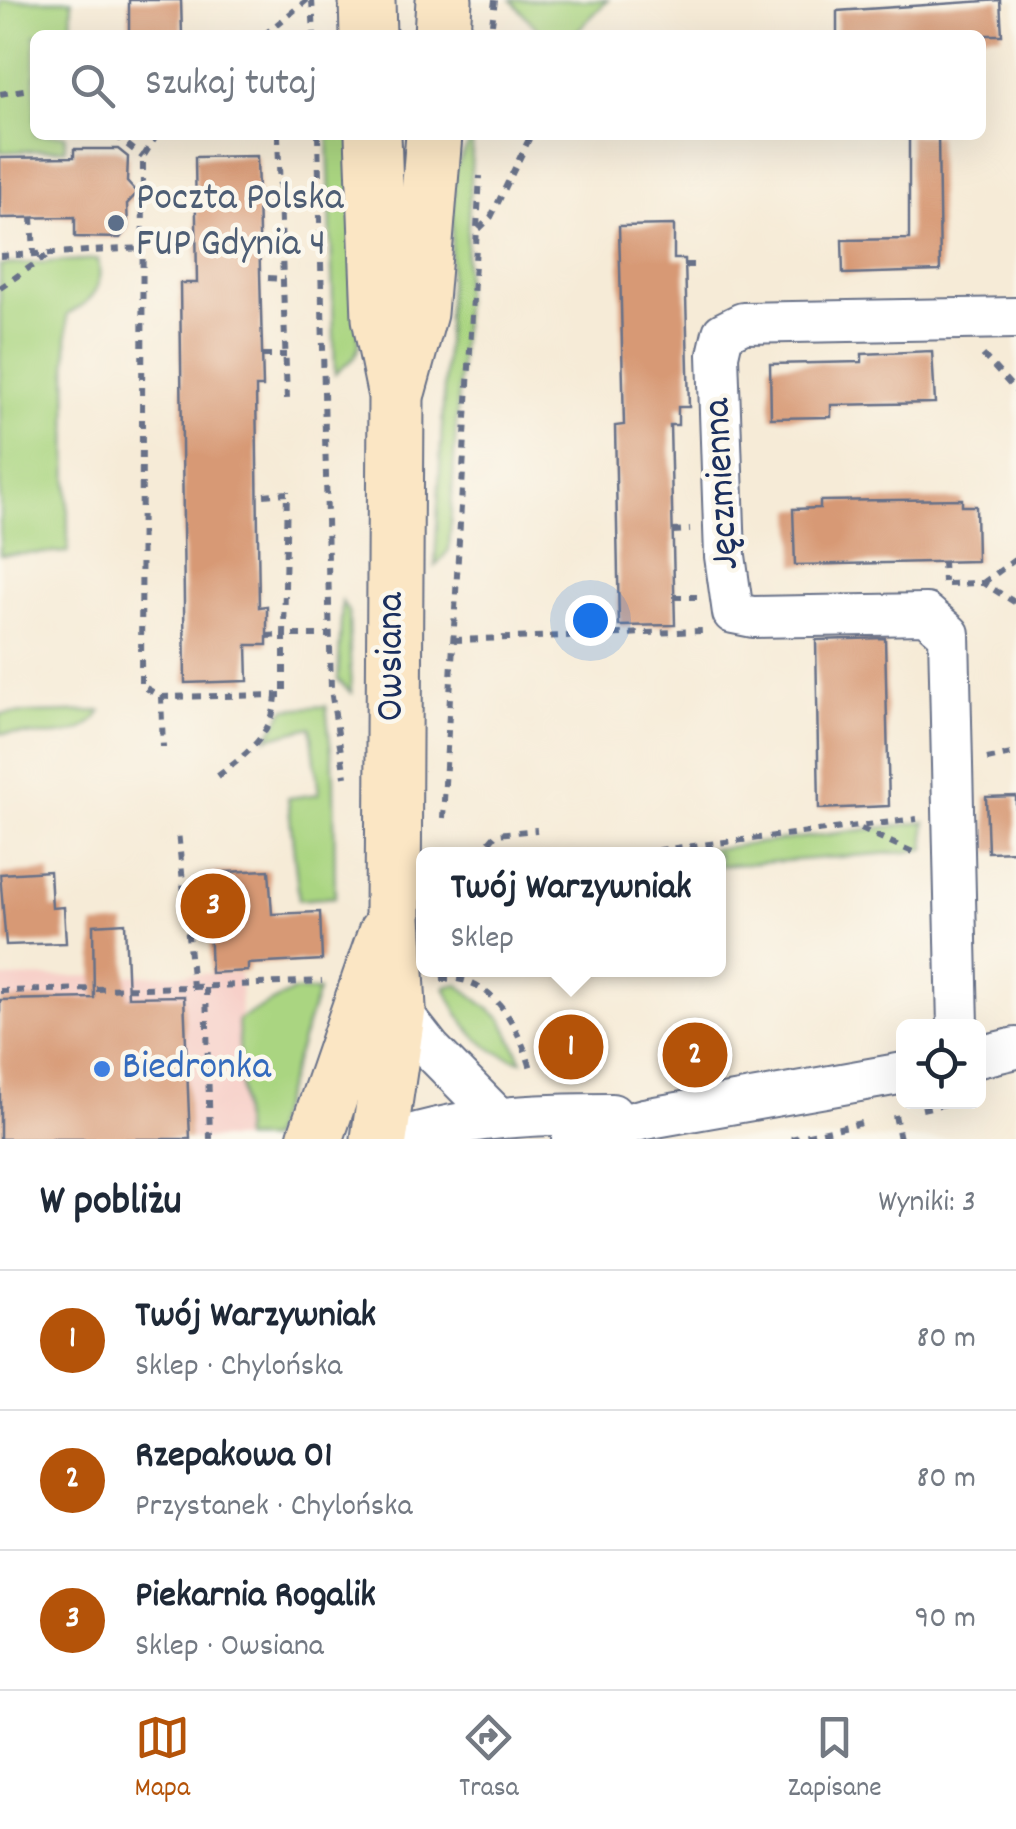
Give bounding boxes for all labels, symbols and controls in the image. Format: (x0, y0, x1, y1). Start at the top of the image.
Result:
search box (30, 30, 986, 140)
icon: search (65, 58, 120, 113)
text: Szukaj tutaj (145, 58, 317, 113)
place label: Poczta Polska FUP Gdynia 4 (136, 172, 345, 275)
marker: Poczta Polska FUP Gdynia 4 (105, 212, 127, 234)
street label: Jęczmienna (691, 396, 757, 571)
street label: Owsiana (365, 591, 422, 721)
your location (565, 595, 616, 646)
popup (416, 847, 726, 977)
text: Twój Warzywniak (450, 862, 692, 917)
pin: 3 (180, 868, 246, 944)
text: Sklep (450, 917, 514, 963)
pin: 1 (538, 1010, 604, 1084)
pin: 2 (662, 1018, 728, 1092)
map controls (896, 1019, 986, 1109)
button: locate (896, 1019, 986, 1109)
place label: Biedronka (122, 1041, 272, 1098)
marker: Biedronka (91, 1058, 113, 1080)
text: W pobliżu (40, 1174, 182, 1234)
text: Wyniki: 3 (878, 1181, 976, 1227)
text: Twój Warzywniak (135, 1290, 376, 1345)
text: 1 (69, 1317, 76, 1363)
text: 80 m (916, 1317, 976, 1363)
text: Sklep · Chylońska (135, 1345, 342, 1391)
text: Rzepakowa 01 (135, 1430, 333, 1485)
text: 2 (66, 1457, 79, 1503)
text: 80 m (916, 1457, 976, 1503)
text: Przystanek · Chylońska (135, 1485, 412, 1531)
text: Piekarnia Rogalik (135, 1570, 376, 1625)
text: 3 (65, 1597, 80, 1643)
text: 90 m (915, 1597, 976, 1643)
text: Sklep · Owsiana (135, 1625, 324, 1671)
tab: Mapa (135, 1710, 190, 1810)
tab: Trasa (459, 1710, 519, 1810)
tab: Zapisane (788, 1710, 881, 1810)

